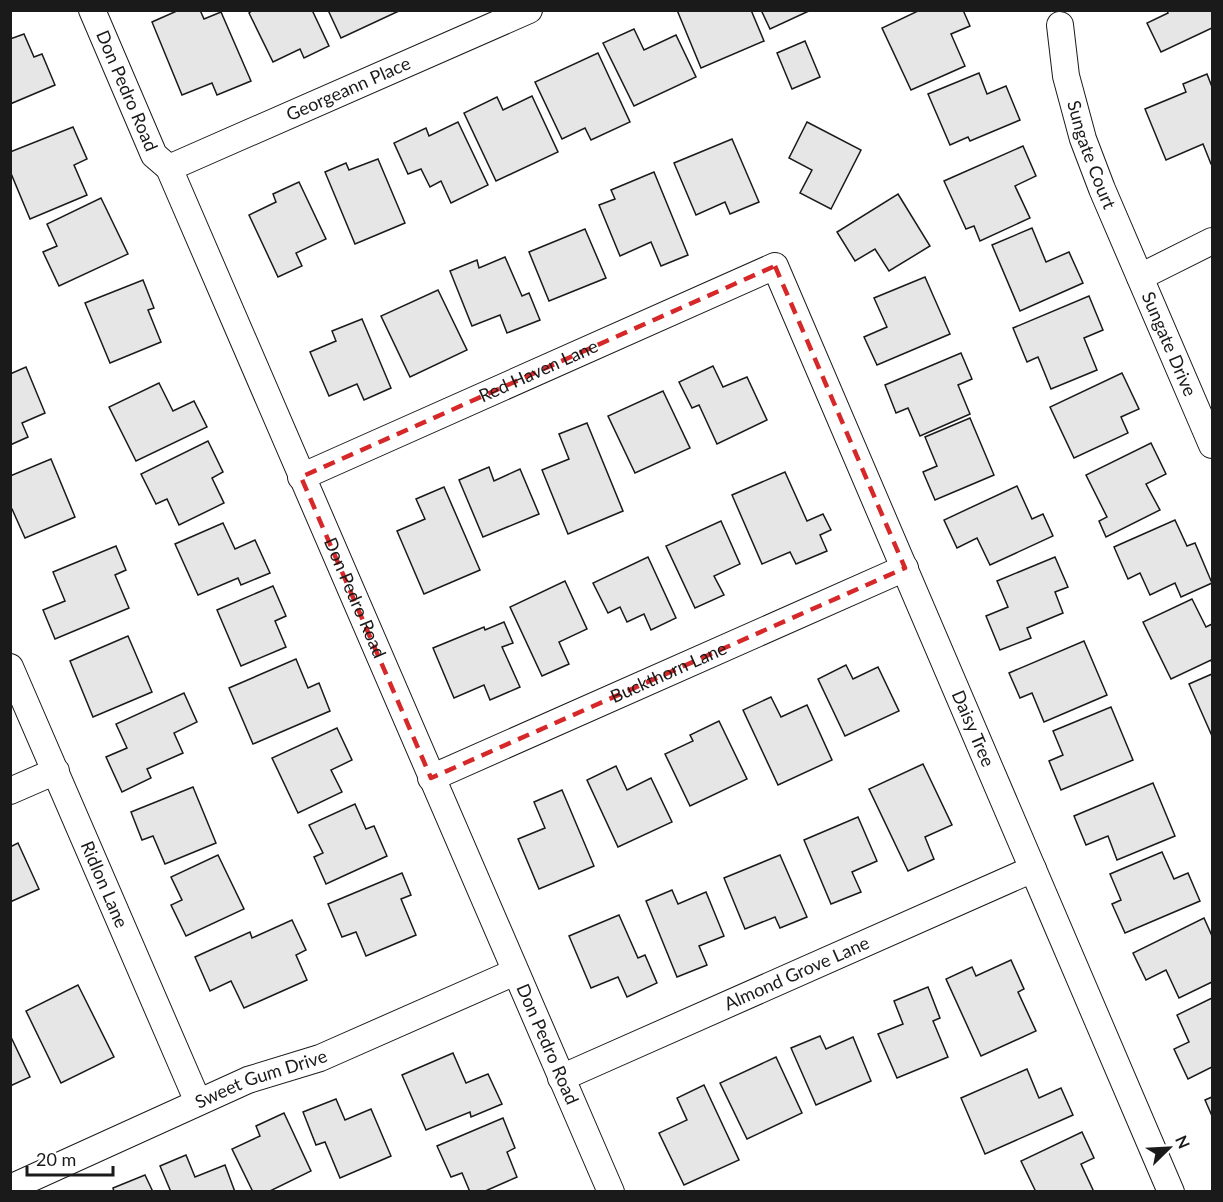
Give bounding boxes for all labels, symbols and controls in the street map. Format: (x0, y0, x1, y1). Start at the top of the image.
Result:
street label: Don Pedro Road (92, 27, 163, 154)
street label: Georgeann Place (283, 51, 414, 125)
street label: Sungate Court (1063, 98, 1121, 212)
street label: Sungate Drive (1138, 288, 1202, 399)
street label: Red Haven Lane (475, 334, 601, 406)
street label: Don Pedro Road (320, 534, 391, 661)
street label: Buckthorn Lane (607, 636, 730, 707)
street label: Daisy Tree (948, 687, 1000, 770)
street label: Ridlon Lane (77, 837, 133, 931)
street label: Almond Grove Lane (721, 931, 872, 1014)
street label: Don Pedro Road (512, 980, 584, 1108)
street label: Sweet Gum Drive (191, 1044, 330, 1113)
north arrow (1139, 1118, 1199, 1178)
text: N (1172, 1132, 1194, 1151)
scale bar (27, 1139, 112, 1177)
text: 20 m (36, 1148, 76, 1170)

